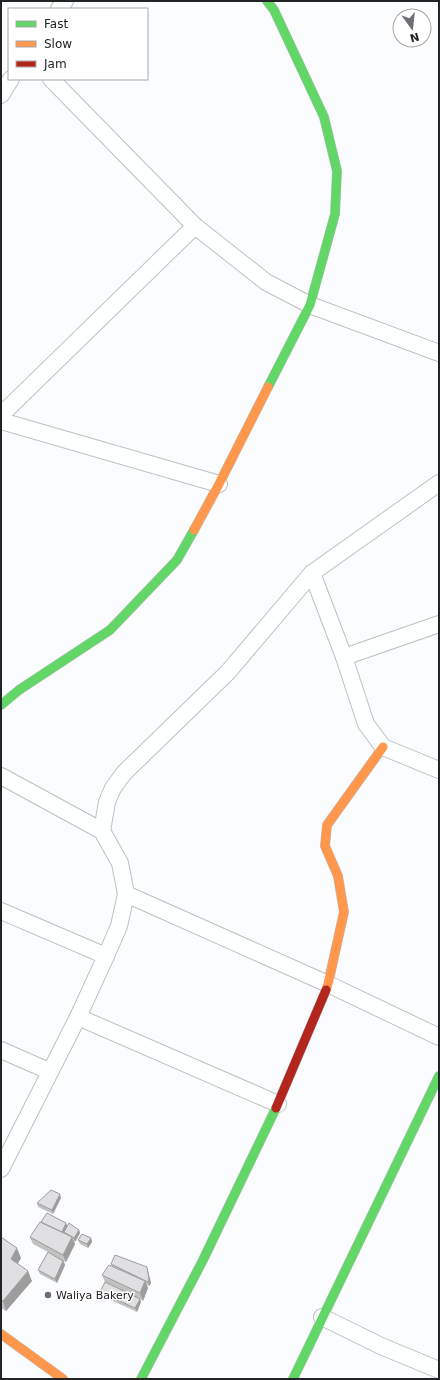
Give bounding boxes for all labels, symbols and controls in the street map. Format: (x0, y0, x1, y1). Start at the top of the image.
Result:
legend (8, 8, 148, 80)
north arrow (392, 8, 432, 48)
text: Fast (44, 17, 68, 31)
text: N (408, 30, 421, 45)
text: Slow (44, 37, 72, 51)
text: Jam (43, 57, 67, 71)
place label: Waliya Bakery (56, 1289, 134, 1302)
marker: Waliya Bakery (43, 1290, 53, 1300)

